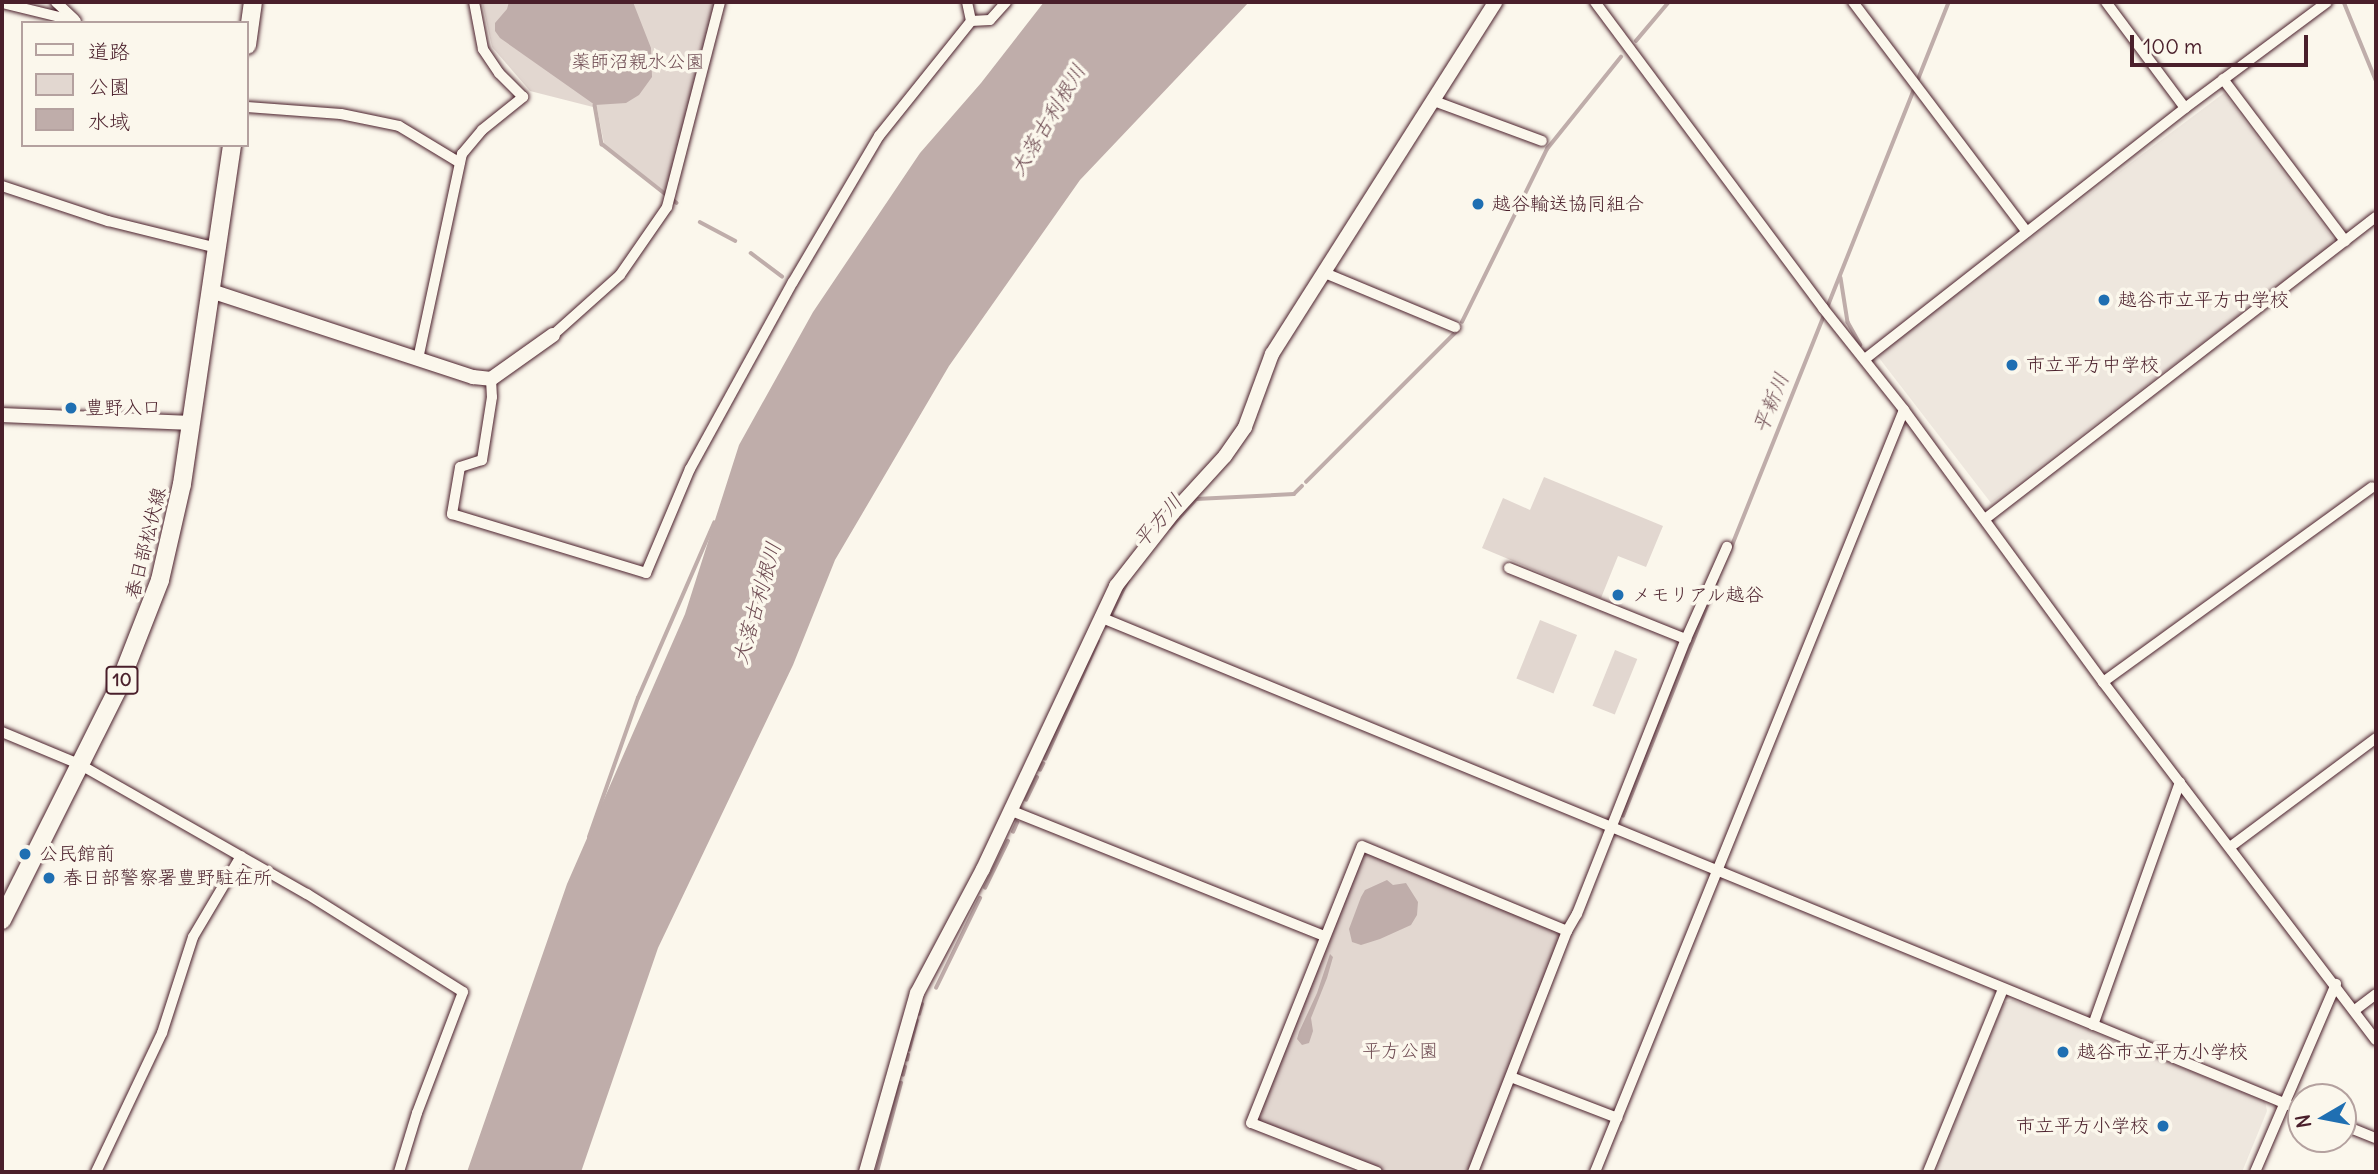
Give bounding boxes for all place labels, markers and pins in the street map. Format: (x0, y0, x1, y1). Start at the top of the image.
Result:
place label: 越谷輸送協同組合 (1492, 193, 1644, 215)
marker: 越谷輸送協同組合 (1470, 196, 1486, 212)
place label: 越谷市立平方中学校 (2118, 289, 2289, 311)
marker: 越谷市立平方中学校 (2096, 292, 2112, 308)
place label: 市立平方中学校 (2026, 354, 2159, 376)
marker: 市立平方中学校 (2004, 357, 2020, 373)
place label: 豊野入口 (85, 397, 161, 419)
marker: 豊野入口 (63, 400, 79, 416)
place label: メモリアル越谷 (1632, 584, 1765, 606)
marker: メモリアル越谷 (1610, 587, 1626, 603)
place label: 公民館前 (39, 843, 115, 865)
marker: 公民館前 (17, 846, 33, 862)
place label: 春日部警察署豊野駐在所 (63, 867, 272, 889)
marker: 春日部警察署豊野駐在所 (41, 870, 57, 886)
place label: 越谷市立平方小学校 (2077, 1041, 2248, 1063)
marker: 越谷市立平方小学校 (2055, 1044, 2071, 1060)
place label: 市立平方小学校 (2016, 1115, 2149, 1137)
marker: 市立平方小学校 (2155, 1118, 2171, 1134)

